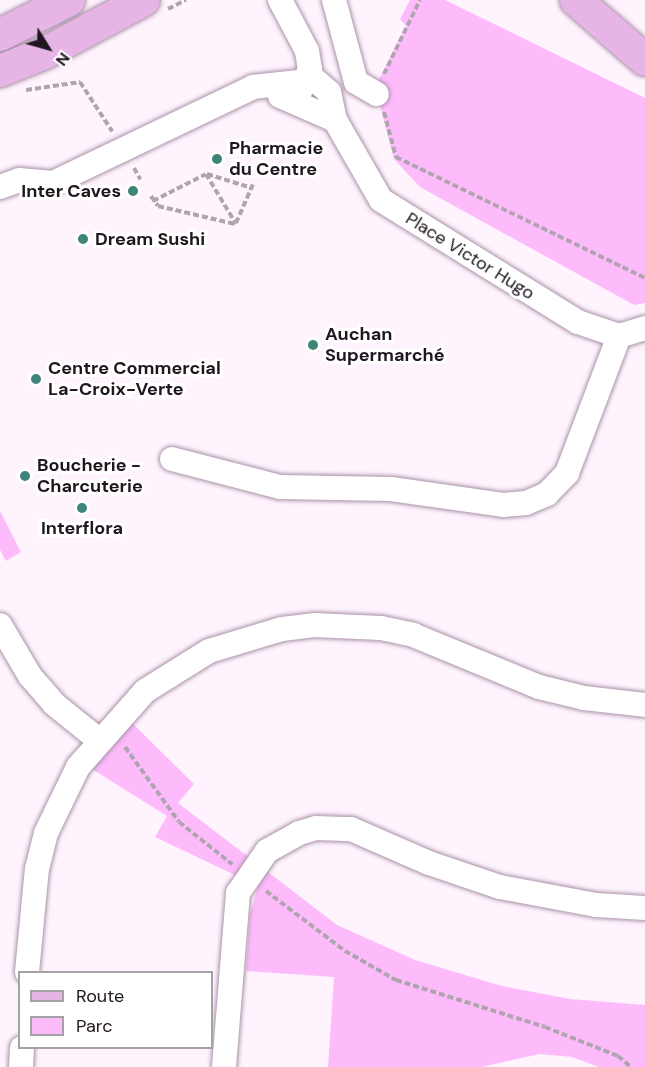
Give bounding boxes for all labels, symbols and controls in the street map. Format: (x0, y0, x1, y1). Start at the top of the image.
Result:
north arrow (18, 18, 78, 78)
text: N (51, 48, 75, 70)
place label: Pharmacie du Centre (229, 138, 323, 180)
marker: Pharmacie du Centre (210, 152, 224, 166)
place label: Inter Caves (21, 180, 121, 202)
marker: Inter Caves (126, 184, 140, 198)
street label: Place Victor Hugo (402, 208, 538, 304)
place label: Dream Sushi (95, 228, 205, 250)
marker: Dream Sushi (76, 232, 90, 246)
place label: Auchan Supermarché (325, 324, 445, 366)
marker: Auchan Supermarché (306, 338, 320, 352)
place label: Centre Commercial La-Croix-Verte (48, 358, 221, 400)
marker: Centre Commercial La-Croix-Verte (29, 372, 43, 386)
place label: Boucherie - Charcuterie (37, 455, 143, 498)
marker: Boucherie - Charcuterie (18, 469, 32, 483)
marker: Interflora (75, 501, 89, 515)
place label: Interflora (41, 517, 123, 539)
legend (18, 971, 213, 1049)
text: Route (76, 984, 124, 1008)
text: Parc (76, 1014, 112, 1038)

